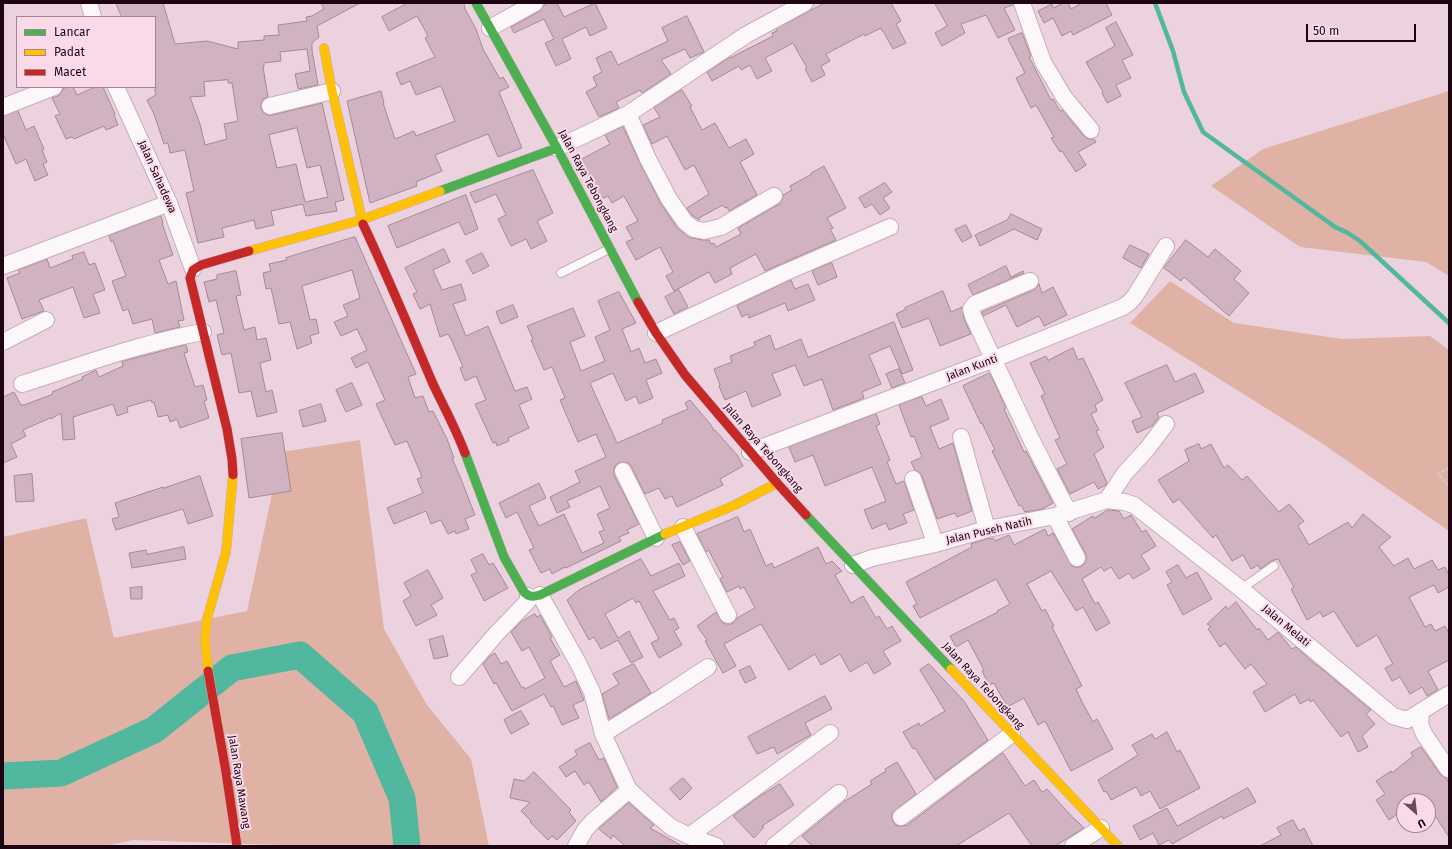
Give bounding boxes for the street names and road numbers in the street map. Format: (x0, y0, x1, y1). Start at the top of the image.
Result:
street label: Jalan Raya Tebongkang (555, 128, 621, 234)
street label: Jalan Sahadewa (135, 138, 179, 216)
street label: Jalan Kunti (944, 352, 1000, 384)
street label: Jalan Raya Tebongkang (721, 401, 805, 495)
street label: Jalan Puseh Natih (945, 515, 1033, 547)
street label: Jalan Melati (1259, 602, 1313, 650)
street label: Jalan Raya Tebongkang (939, 640, 1027, 732)
street label: Jalan Raya Mawang (225, 734, 253, 830)

